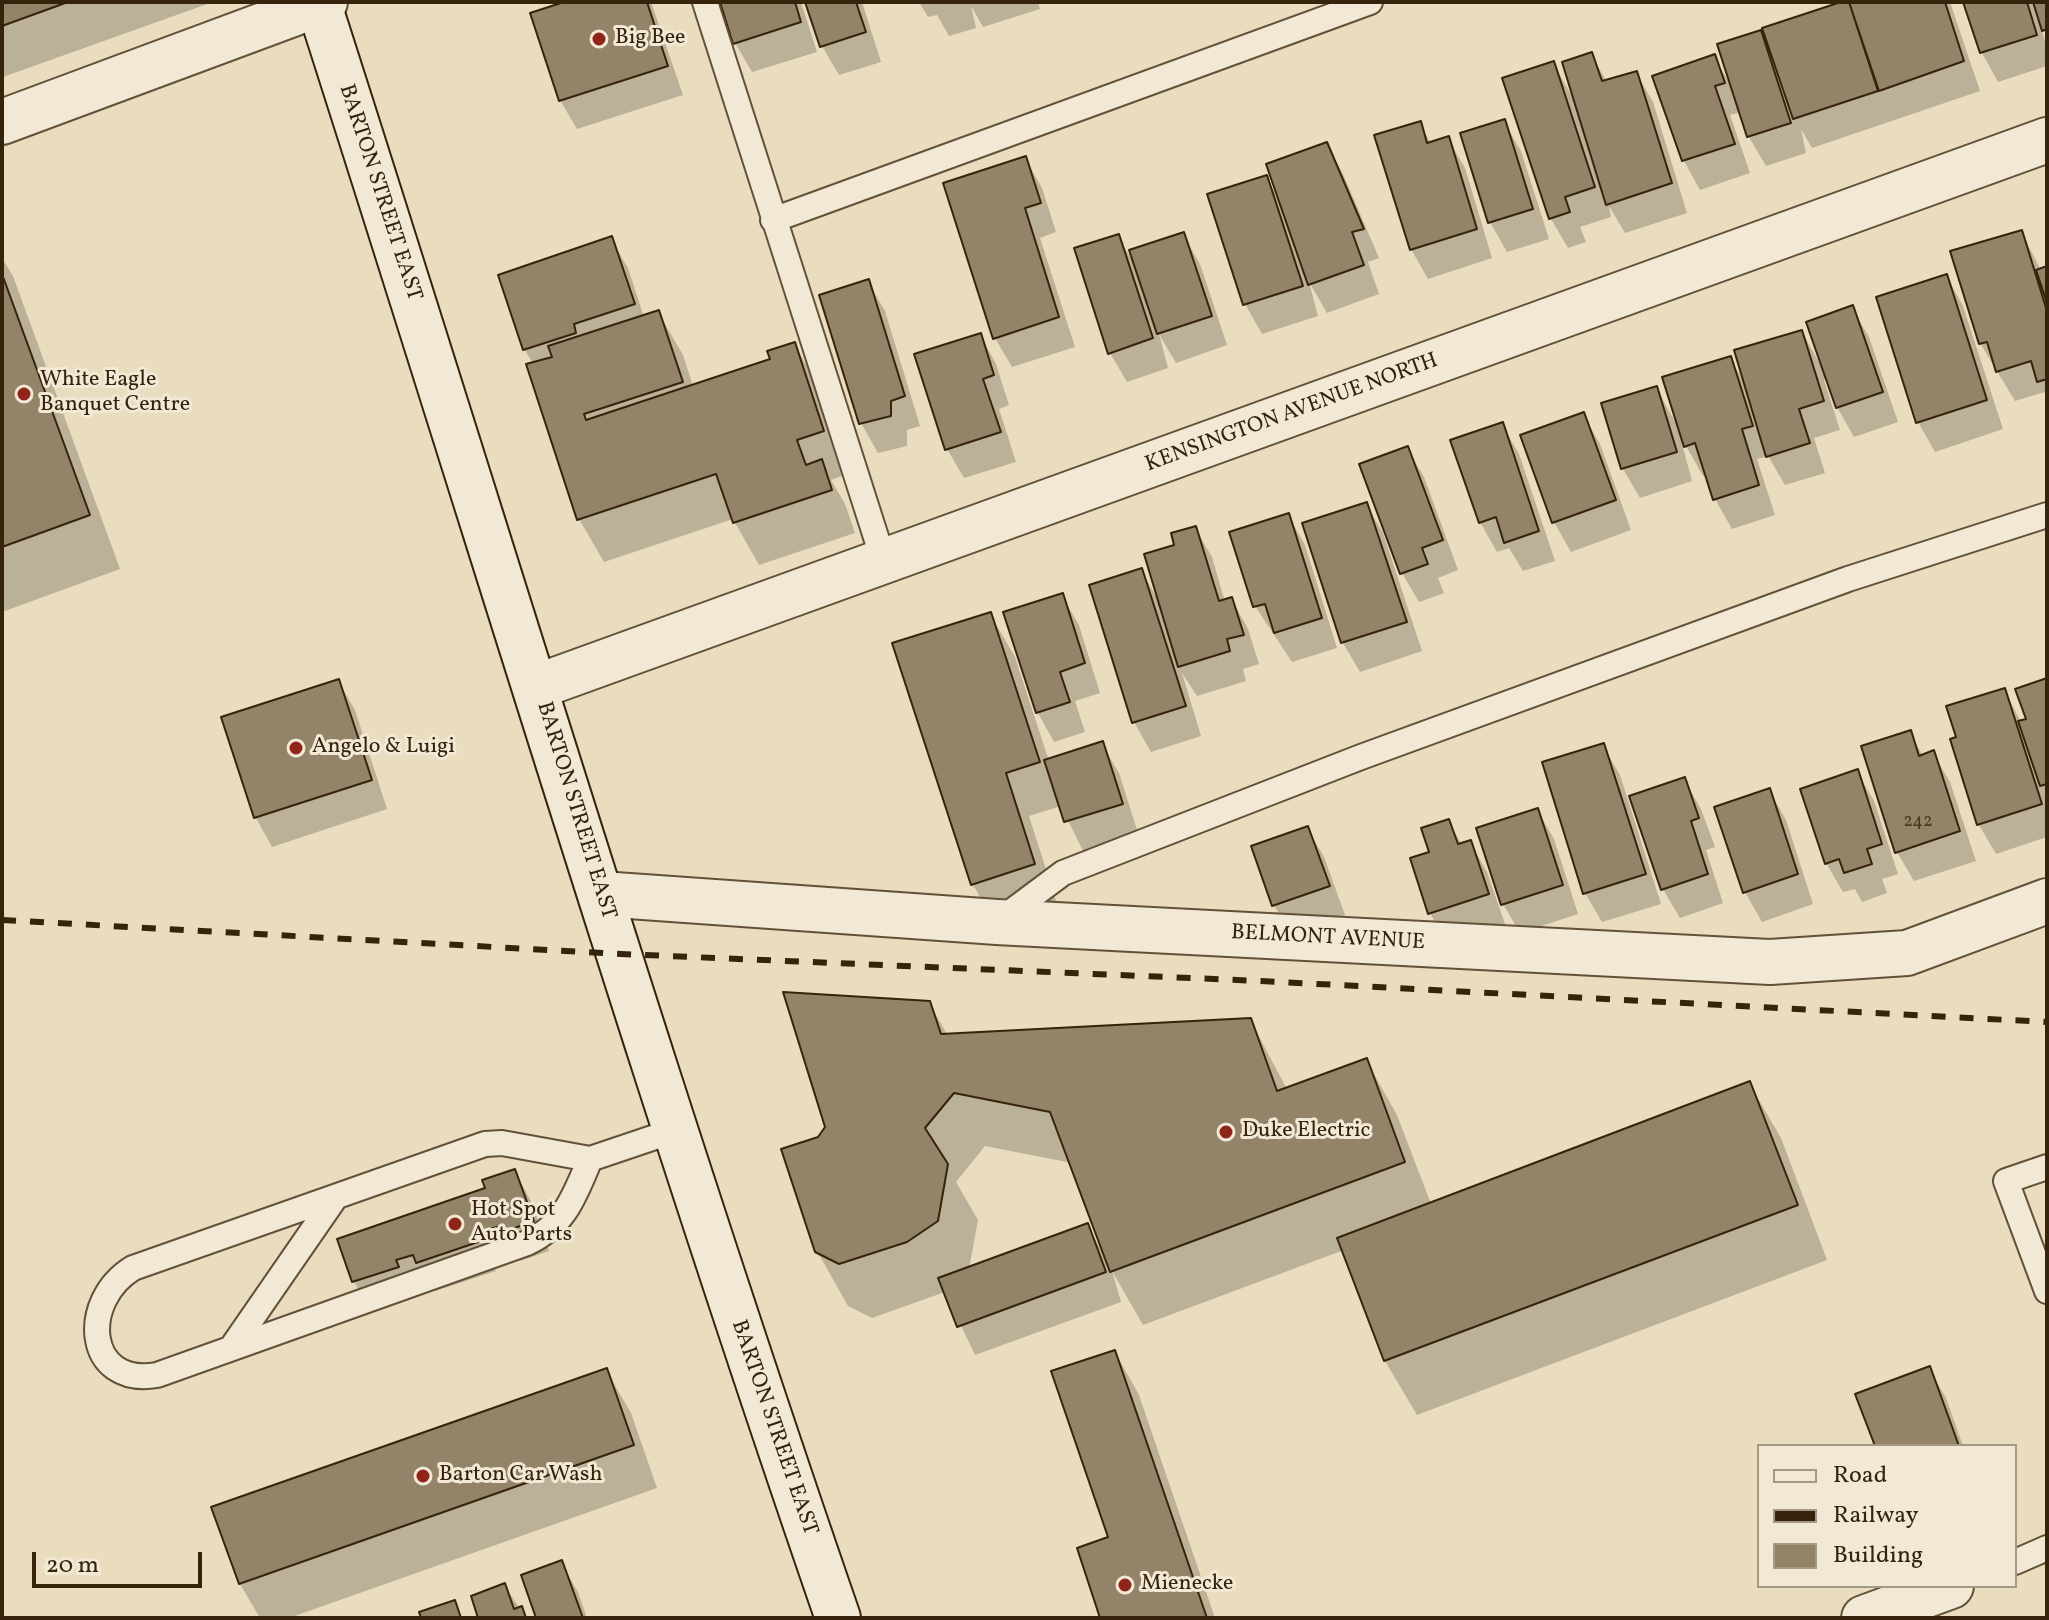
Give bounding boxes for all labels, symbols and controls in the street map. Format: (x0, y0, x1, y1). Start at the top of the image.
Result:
place label: Big Bee (615, 26, 686, 52)
marker: Big Bee (590, 30, 608, 48)
street label: BARTON STREET EAST (332, 81, 426, 305)
street label: KENSINGTON AVENUE NORTH (1142, 349, 1442, 479)
place label: White Eagle Banquet Centre (40, 368, 190, 420)
marker: White Eagle Banquet Centre (15, 385, 33, 403)
street label: BARTON STREET EAST (529, 699, 621, 923)
place label: Angelo & Luigi (312, 735, 455, 761)
marker: Angelo & Luigi (287, 739, 305, 757)
house number: 242 (1903, 812, 1933, 834)
street label: BELMONT AVENUE (1230, 921, 1426, 957)
place label: Duke Electric (1242, 1119, 1370, 1145)
marker: Duke Electric (1217, 1123, 1235, 1141)
place label: Hot Spot Auto Parts (471, 1198, 572, 1250)
marker: Hot Spot Auto Parts (446, 1215, 464, 1233)
street label: BARTON STREET EAST (724, 1317, 822, 1539)
legend (1757, 1444, 2017, 1588)
text: Road (1833, 1459, 1887, 1493)
place label: Barton Car Wash (439, 1463, 603, 1489)
marker: Barton Car Wash (414, 1467, 432, 1485)
text: Railway (1833, 1499, 1919, 1533)
scale bar (36, 1536, 206, 1586)
text: Building (1833, 1539, 1923, 1573)
text: 20 m (46, 1549, 99, 1583)
place label: Mienecke (1141, 1572, 1233, 1598)
marker: Mienecke (1116, 1576, 1134, 1594)

